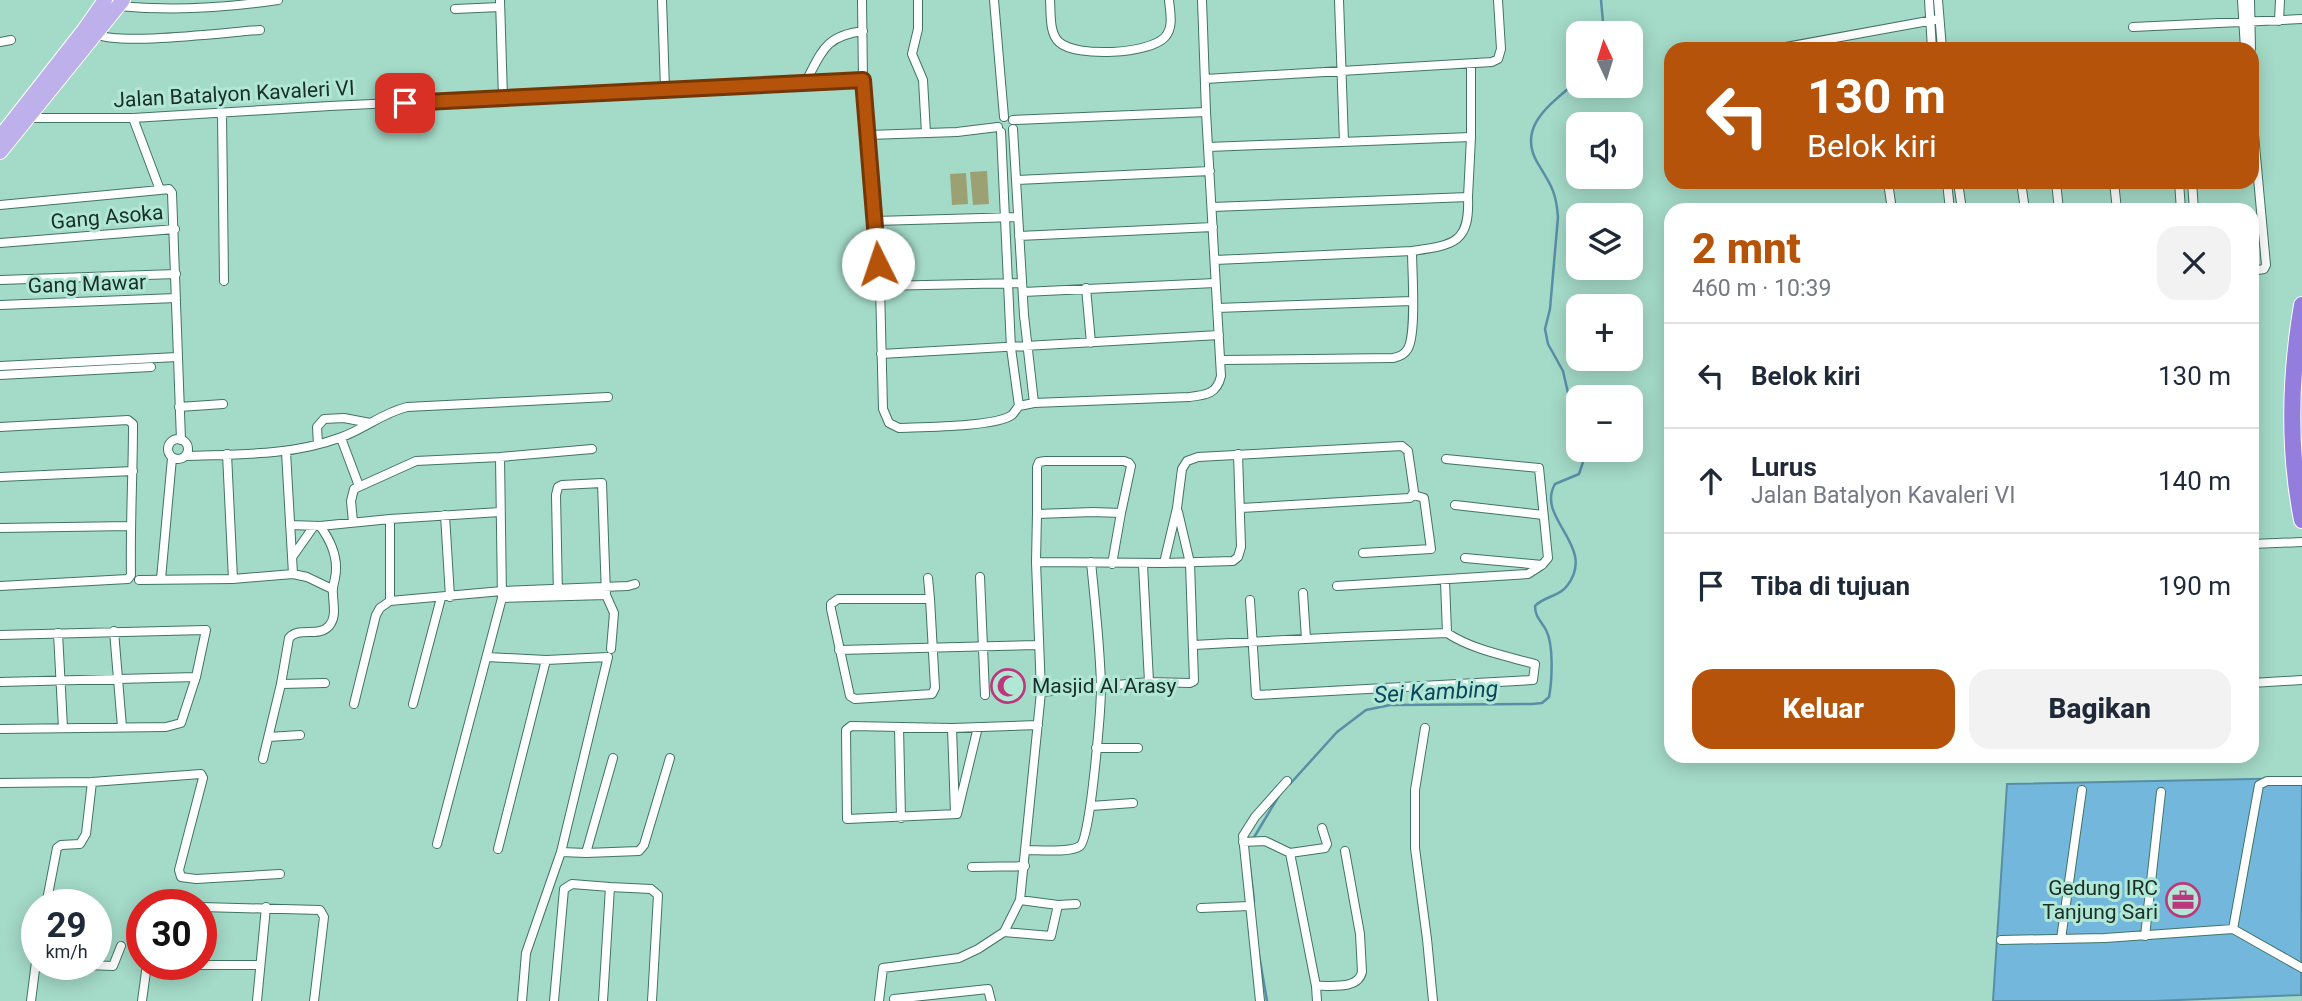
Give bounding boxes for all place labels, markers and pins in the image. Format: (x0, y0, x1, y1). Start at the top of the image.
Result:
pin (375, 73, 435, 133)
mosque icon: Masjid Al Arasy (989, 667, 1027, 705)
place label: Masjid Al Arasy (1032, 674, 1176, 698)
place label: Gedung IRC Tanjung Sari (2042, 876, 2158, 924)
office icon: Gedung IRC Tanjung Sari (2164, 881, 2202, 919)

